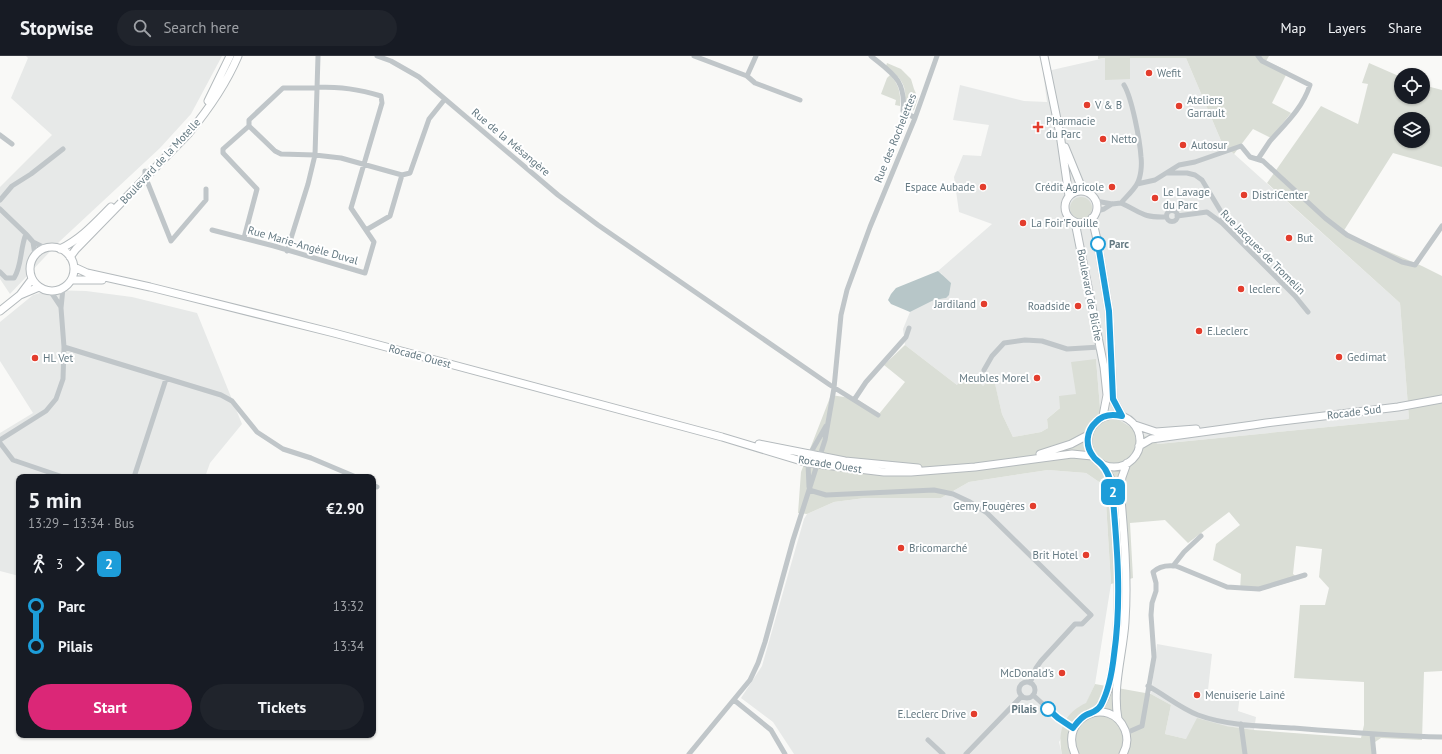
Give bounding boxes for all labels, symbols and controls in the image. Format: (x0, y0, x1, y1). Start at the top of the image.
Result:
search box (117, 10, 397, 46)
text: Stopwise (20, 16, 93, 40)
icon: search (131, 17, 153, 39)
text: Search here (163, 18, 239, 37)
text: Map (1280, 19, 1306, 37)
text: Layers (1328, 19, 1366, 37)
text: Share (1388, 19, 1422, 37)
place label: Wefit (1157, 66, 1181, 80)
marker: Wefit (1144, 68, 1154, 78)
map controls (1394, 68, 1430, 148)
button: locate (1394, 68, 1430, 104)
street label: Rue des Rochelettes (871, 91, 919, 185)
place label: Ateliers Garrault (1187, 93, 1225, 120)
place label: V & B (1094, 98, 1122, 112)
marker: V & B (1082, 100, 1092, 110)
marker: Ateliers Garrault (1174, 101, 1184, 111)
street label: Rue de la Mésangère (469, 105, 553, 179)
button: layers (1394, 112, 1430, 148)
place label: Pharmacie du Parc (1046, 114, 1096, 141)
street label: Boulevard de la Motelle (117, 115, 204, 207)
marker: Pharmacie du Parc (1033, 122, 1043, 132)
place label: Netto (1111, 132, 1137, 146)
marker: Netto (1098, 134, 1108, 144)
place label: Autosur (1191, 138, 1227, 152)
marker: Autosur (1178, 140, 1188, 150)
place label: Espace Aubade (905, 180, 975, 194)
place label: Crédit Agricole (1035, 180, 1104, 194)
marker: Espace Aubade (978, 182, 988, 192)
marker: Crédit Agricole (1107, 182, 1117, 192)
place label: Le Lavage du Parc (1163, 185, 1210, 212)
place label: DistriCenter (1252, 188, 1308, 202)
marker: DistriCenter (1239, 190, 1249, 200)
marker: Le Lavage du Parc (1150, 193, 1160, 203)
street label: Rue Jacques de Tromelin (1218, 207, 1308, 297)
place label: La Foir'Fouille (1031, 216, 1098, 230)
marker: La Foir'Fouille (1018, 218, 1028, 228)
street label: Rue Marie-Angèle Duval (246, 223, 361, 268)
place label: But (1297, 231, 1313, 245)
marker: But (1284, 233, 1294, 243)
marker: Parc (1090, 236, 1106, 252)
place label: Parc (1109, 237, 1129, 251)
street label: Boulevard de Bliche (1074, 248, 1106, 343)
place label: leclerc (1249, 282, 1280, 296)
marker: leclerc (1236, 284, 1246, 294)
place label: Jardiland (933, 297, 976, 311)
marker: Jardiland (979, 299, 989, 309)
place label: Roadside (1028, 299, 1070, 313)
marker: Roadside (1073, 301, 1083, 311)
place label: E.Leclerc (1207, 324, 1248, 338)
marker: E.Leclerc (1194, 326, 1204, 336)
street label: Rocade Ouest (387, 341, 453, 371)
place label: Gedimat (1347, 350, 1387, 364)
place label: HL Vet (43, 351, 73, 365)
marker: Gedimat (1334, 352, 1344, 362)
marker: HL Vet (30, 353, 40, 363)
place label: Meubles Morel (959, 371, 1030, 385)
marker: Meubles Morel (1032, 373, 1042, 383)
street label: Rocade Sud (1326, 402, 1382, 422)
street label: Rocade Ouest (797, 452, 863, 476)
line badge: 2 (1100, 479, 1126, 505)
text: 2 (1109, 483, 1117, 501)
text: 5 min (28, 486, 82, 514)
text: €2.90 (326, 499, 364, 518)
place label: Gemy Fougères (953, 499, 1025, 513)
marker: Gemy Fougères (1028, 501, 1038, 511)
text: 13:29 – 13:34 · Bus (28, 515, 134, 532)
place label: Bricomarché (909, 541, 968, 555)
marker: Bricomarché (896, 543, 906, 553)
place label: Brit Hotel (1033, 548, 1079, 562)
marker: Brit Hotel (1081, 550, 1091, 560)
icon: walk (28, 553, 50, 575)
icon: forward (69, 553, 91, 575)
text: 2 (105, 555, 113, 573)
text: 3 (56, 556, 63, 573)
text: Parc (58, 597, 85, 616)
text: 13:32 (333, 598, 364, 615)
text: Pilais (58, 637, 93, 656)
text: 13:34 (333, 638, 364, 655)
place label: McDonald's (1000, 666, 1054, 680)
marker: McDonald's (1057, 668, 1067, 678)
button: Start (28, 684, 192, 730)
button: Tickets (200, 684, 364, 730)
place label: Menuiserie Lainé (1205, 688, 1286, 702)
marker: Menuiserie Lainé (1192, 690, 1202, 700)
marker: Pilais (1040, 701, 1056, 717)
place label: Pilais (1011, 702, 1037, 716)
place label: E.Leclerc Drive (897, 707, 966, 721)
marker: E.Leclerc Drive (969, 709, 979, 719)

